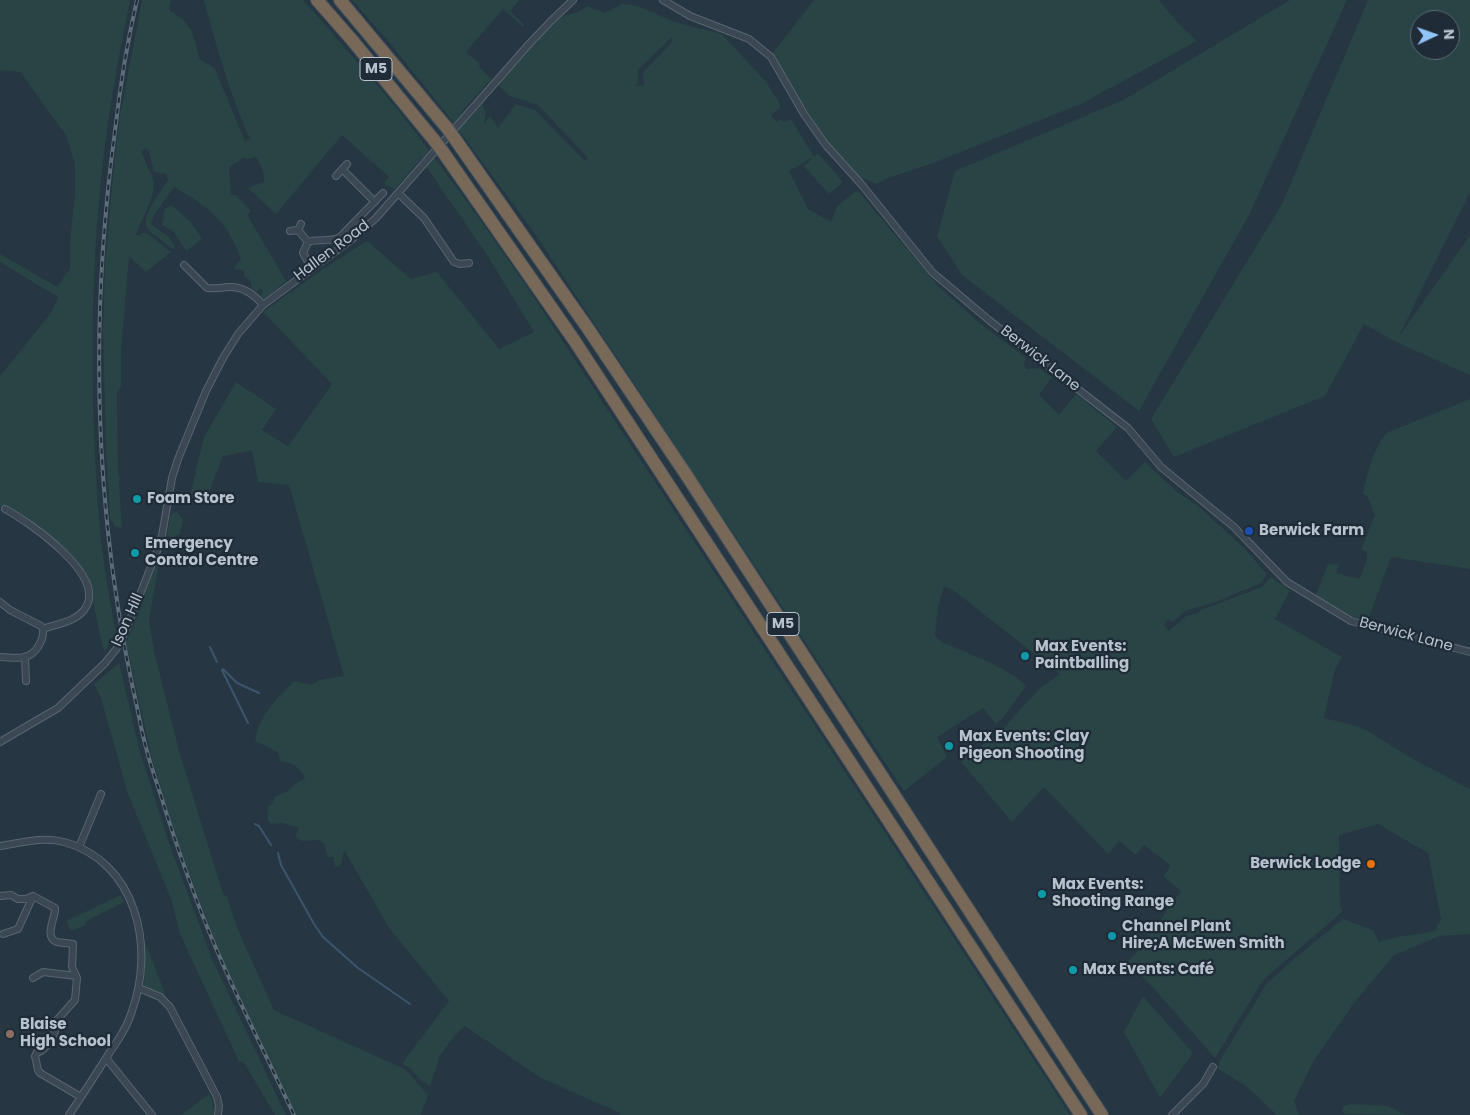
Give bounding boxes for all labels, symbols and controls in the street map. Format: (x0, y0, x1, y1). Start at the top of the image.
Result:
north arrow (1410, 10, 1460, 60)
text: N (1439, 28, 1459, 40)
road number: M5 (360, 58, 392, 80)
street label: Hallen Road (291, 217, 373, 285)
street label: Berwick Lane (996, 322, 1084, 396)
place label: Foam Store (147, 490, 235, 508)
marker: Foam Store (131, 493, 143, 505)
place label: Berwick Farm (1259, 522, 1364, 540)
marker: Berwick Farm (1243, 525, 1255, 537)
place label: Emergency Control Centre (145, 535, 258, 570)
marker: Emergency Control Centre (129, 547, 141, 559)
street label: Ison Hill (108, 591, 148, 649)
road number: M5 (767, 612, 799, 636)
street label: Berwick Lane (1357, 614, 1455, 656)
place label: Max Events: Paintballing (1035, 638, 1129, 673)
marker: Max Events: Paintballing (1019, 650, 1031, 662)
place label: Max Events: Clay Pigeon Shooting (959, 728, 1089, 763)
marker: Max Events: Clay Pigeon Shooting (943, 740, 955, 752)
place label: Berwick Lodge (1250, 855, 1361, 873)
marker: Berwick Lodge (1365, 858, 1377, 870)
place label: Max Events: Shooting Range (1052, 876, 1174, 911)
marker: Max Events: Shooting Range (1036, 888, 1048, 900)
place label: Channel Plant Hire;A McEwen Smith (1122, 918, 1285, 953)
marker: Channel Plant Hire;A McEwen Smith (1106, 930, 1118, 942)
place label: Max Events: Café (1083, 961, 1214, 979)
marker: Max Events: Café (1067, 964, 1079, 976)
place label: Blaise High School (20, 1016, 111, 1051)
marker: Blaise High School (4, 1028, 16, 1040)

